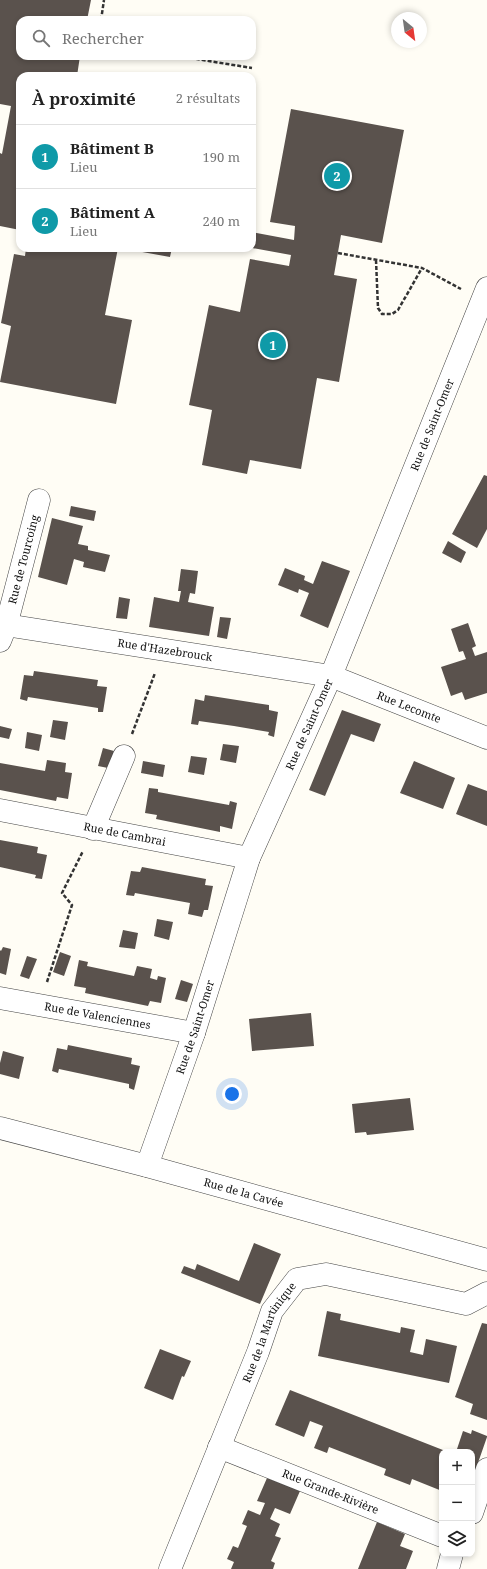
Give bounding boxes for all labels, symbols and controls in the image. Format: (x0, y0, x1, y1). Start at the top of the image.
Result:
north arrow (391, 12, 427, 48)
search box (16, 16, 256, 60)
icon: search (30, 27, 52, 49)
text: Rechercher (62, 28, 144, 48)
text: À proximité (32, 87, 136, 110)
text: 2 résultats (176, 89, 240, 107)
text: Bâtiment B (70, 138, 154, 158)
text: 1 (41, 148, 49, 166)
text: 190 m (203, 148, 240, 166)
text: Lieu (70, 158, 97, 176)
pin: 2 (324, 161, 350, 191)
text: Bâtiment A (70, 202, 155, 222)
text: 2 (41, 212, 49, 230)
text: 240 m (203, 212, 240, 230)
text: Lieu (70, 222, 97, 240)
pin: 1 (260, 330, 286, 360)
street label: Rue de Saint-Omer (406, 375, 457, 473)
street label: Rue de Tourcoing (4, 513, 42, 605)
street label: Rue d'Hazebrouck (117, 635, 214, 664)
street label: Rue de Saint-Omer (282, 676, 336, 772)
street label: Rue Lecomte (375, 687, 444, 726)
street label: Rue de Cambrai (82, 818, 168, 849)
street label: Rue de Saint-Omer (172, 977, 217, 1076)
street label: Rue de Valenciennes (43, 998, 152, 1032)
your location (222, 1084, 242, 1104)
street label: Rue de la Cavée (202, 1174, 285, 1210)
street label: Rue de la Martinique (238, 1279, 299, 1385)
map controls (439, 1449, 475, 1557)
button: + (439, 1449, 475, 1485)
street label: Rue Grande-Rivière (280, 1465, 381, 1517)
button: − (439, 1485, 475, 1521)
button: layers (439, 1521, 475, 1557)

